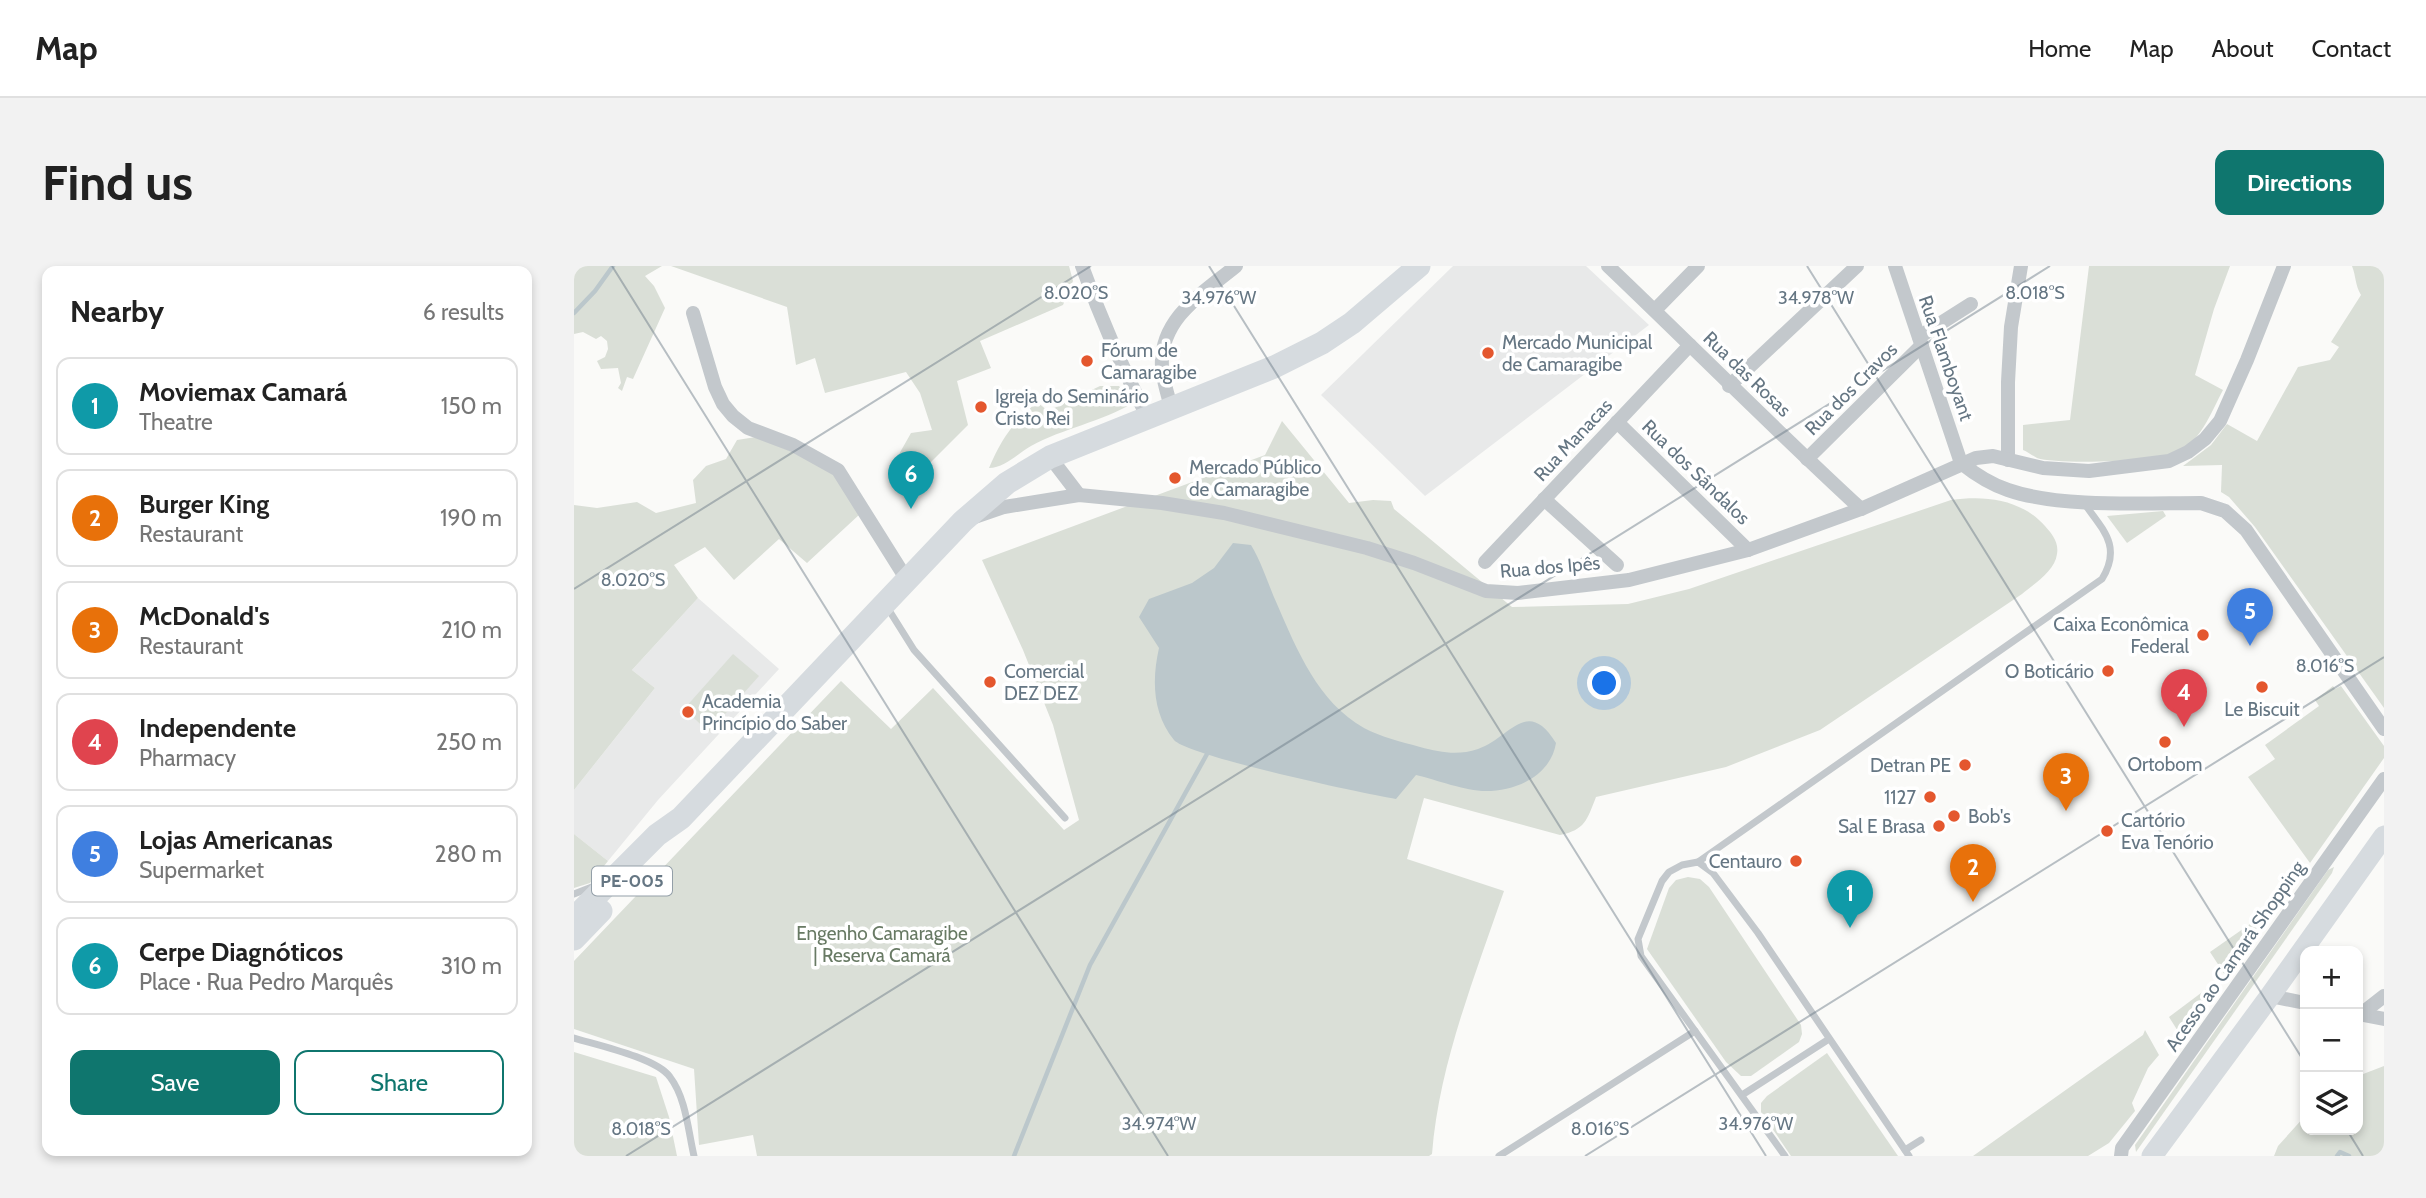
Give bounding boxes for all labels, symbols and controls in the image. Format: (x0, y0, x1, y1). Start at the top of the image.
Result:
text: Map (35, 28, 98, 68)
text: Home (2028, 34, 2091, 63)
text: Map (2129, 34, 2174, 63)
text: About (2212, 34, 2274, 63)
text: Contact (2312, 34, 2391, 63)
button: Directions (2215, 150, 2384, 215)
text: Find us (42, 153, 193, 212)
text: 8.020°S (1044, 282, 1108, 304)
text: 8.018°S (2005, 282, 2065, 304)
text: 34.976°W (1182, 287, 1256, 309)
text: 34.978°W (1778, 287, 1854, 309)
street label: Rua Flamboyant (1914, 292, 1978, 424)
text: Nearby (70, 293, 164, 330)
text: 6 results (423, 298, 504, 326)
street label: Rua das Rosas (1698, 327, 1796, 422)
place label: Mercado Municipal de Camaragibe (1502, 331, 1653, 376)
street label: Rua dos Cravos (1800, 338, 1902, 440)
place label: Fórum de Camaragibe (1101, 339, 1197, 384)
marker: Mercado Municipal de Camaragibe (1480, 345, 1496, 361)
marker: Fórum de Camaragibe (1079, 353, 1095, 369)
text: Moviemax Camará (139, 376, 347, 408)
place label: Igreja do Seminário Cristo Rei (995, 385, 1149, 430)
text: 1 (91, 392, 99, 420)
text: 150 m (441, 392, 502, 420)
street label: Rua Manacas (1529, 394, 1617, 486)
marker: Igreja do Seminário Cristo Rei (973, 399, 989, 415)
text: Theatre (139, 408, 213, 436)
street label: Rua dos Sândalos (1637, 415, 1755, 529)
pin: 6 (888, 451, 934, 509)
place label: Mercado Público de Camaragibe (1189, 456, 1321, 501)
marker: Mercado Público de Camaragibe (1167, 470, 1183, 486)
text: Burger King (139, 488, 269, 520)
text: 2 (89, 504, 101, 532)
text: 190 m (440, 504, 502, 532)
text: Restaurant (139, 520, 243, 548)
street label: Rua dos Ipês (1499, 551, 1601, 583)
text: 8.020°S (601, 569, 665, 591)
pin: 5 (2227, 588, 2273, 646)
text: McDonald's (139, 600, 270, 632)
place label: Caixa Econômica Federal (2053, 613, 2190, 658)
text: 3 (89, 616, 101, 644)
text: 210 m (441, 616, 502, 644)
marker: Caixa Econômica Federal (2195, 627, 2211, 643)
text: Restaurant (139, 632, 243, 660)
text: 8.016°S (2296, 655, 2354, 677)
place label: Comercial DEZ DEZ (1004, 660, 1085, 705)
place label: O Boticário (2005, 660, 2094, 683)
marker: O Boticário (2100, 663, 2116, 679)
your location (1587, 666, 1621, 700)
pin: 4 (2161, 669, 2207, 727)
marker: Comercial DEZ DEZ (982, 674, 998, 690)
marker: Le Biscuit (2254, 679, 2270, 695)
place label: Academia Princípio do Saber (702, 690, 847, 735)
place label: Le Biscuit (2224, 698, 2300, 721)
marker: Academia Princípio do Saber (680, 704, 696, 720)
text: Independente (139, 712, 296, 744)
text: 4 (88, 728, 102, 756)
text: 250 m (436, 728, 502, 756)
marker: Ortobom (2157, 734, 2173, 750)
text: Pharmacy (139, 744, 236, 772)
pin: 3 (2043, 753, 2089, 811)
place label: Ortobom (2128, 753, 2202, 776)
place label: Detran PE (1870, 754, 1951, 777)
marker: Detran PE (1957, 757, 1973, 773)
place label: 1127 (1884, 786, 1916, 809)
marker: 1127 (1922, 789, 1938, 805)
place label: Bob's (1968, 805, 2011, 828)
marker: Bob's (1946, 808, 1962, 824)
place label: Cartório Eva Tenório (2121, 809, 2214, 854)
place label: Sal E Brasa (1838, 815, 1925, 838)
marker: Sal E Brasa (1931, 818, 1947, 834)
marker: Cartório Eva Tenório (2099, 823, 2115, 839)
text: Lojas Americanas (139, 824, 333, 856)
text: 5 (89, 840, 101, 868)
text: 280 m (435, 840, 502, 868)
pin: 2 (1950, 844, 1996, 902)
place label: Centauro (1709, 850, 1782, 873)
marker: Centauro (1788, 853, 1804, 869)
text: Supermarket (139, 856, 264, 884)
street label: Acesso ao Camará Shopping (2161, 856, 2310, 1056)
road number: PE-005 (592, 866, 672, 896)
pin: 1 (1827, 870, 1873, 928)
park label: Engenho Camaragibe | Reserva Camará (796, 922, 968, 967)
text: Cerpe Diagnóticos (139, 936, 343, 968)
map controls (2300, 946, 2363, 1135)
button: + (2300, 946, 2363, 1009)
text: 6 (89, 952, 101, 980)
text: 310 m (441, 952, 502, 980)
text: Place · Rua Pedro Marquês (139, 968, 393, 996)
button: − (2300, 1009, 2363, 1072)
button: Save (70, 1050, 280, 1115)
button: Share (294, 1050, 504, 1115)
button: layers (2300, 1072, 2363, 1135)
text: 34.974°W (1122, 1113, 1196, 1135)
text: 34.976°W (1719, 1113, 1793, 1135)
text: 8.018°S (611, 1118, 671, 1140)
text: 8.016°S (1571, 1118, 1629, 1140)

